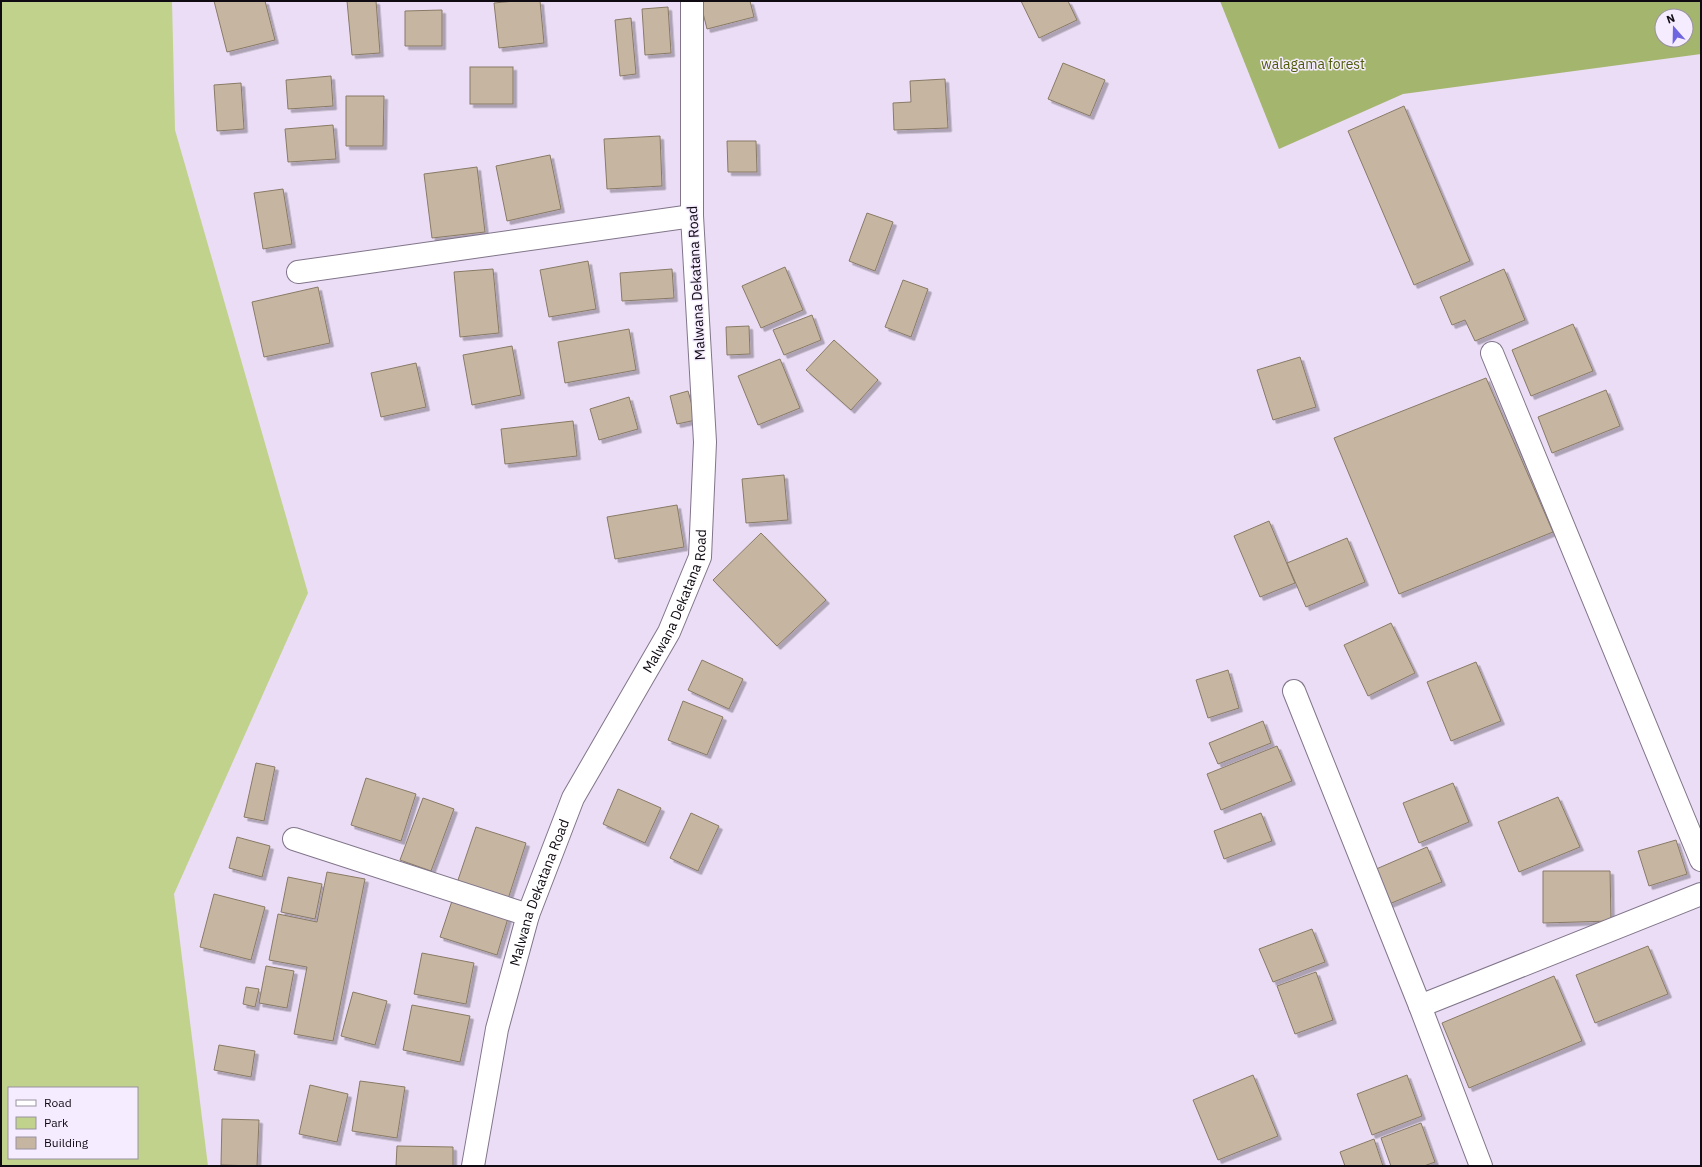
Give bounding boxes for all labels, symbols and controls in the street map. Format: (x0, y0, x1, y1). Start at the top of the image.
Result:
north arrow (1654, 8, 1694, 48)
text: N (1664, 11, 1677, 27)
park label: walagama forest (1261, 55, 1365, 73)
street label: Malwana Dekatana Road (683, 205, 709, 361)
street label: Malwana Dekatana Road (638, 529, 710, 676)
street label: Malwana Dekatana Road (506, 816, 573, 968)
legend (8, 1087, 138, 1159)
text: Road (44, 1095, 72, 1110)
text: Park (44, 1115, 69, 1130)
text: Building (44, 1135, 89, 1150)

